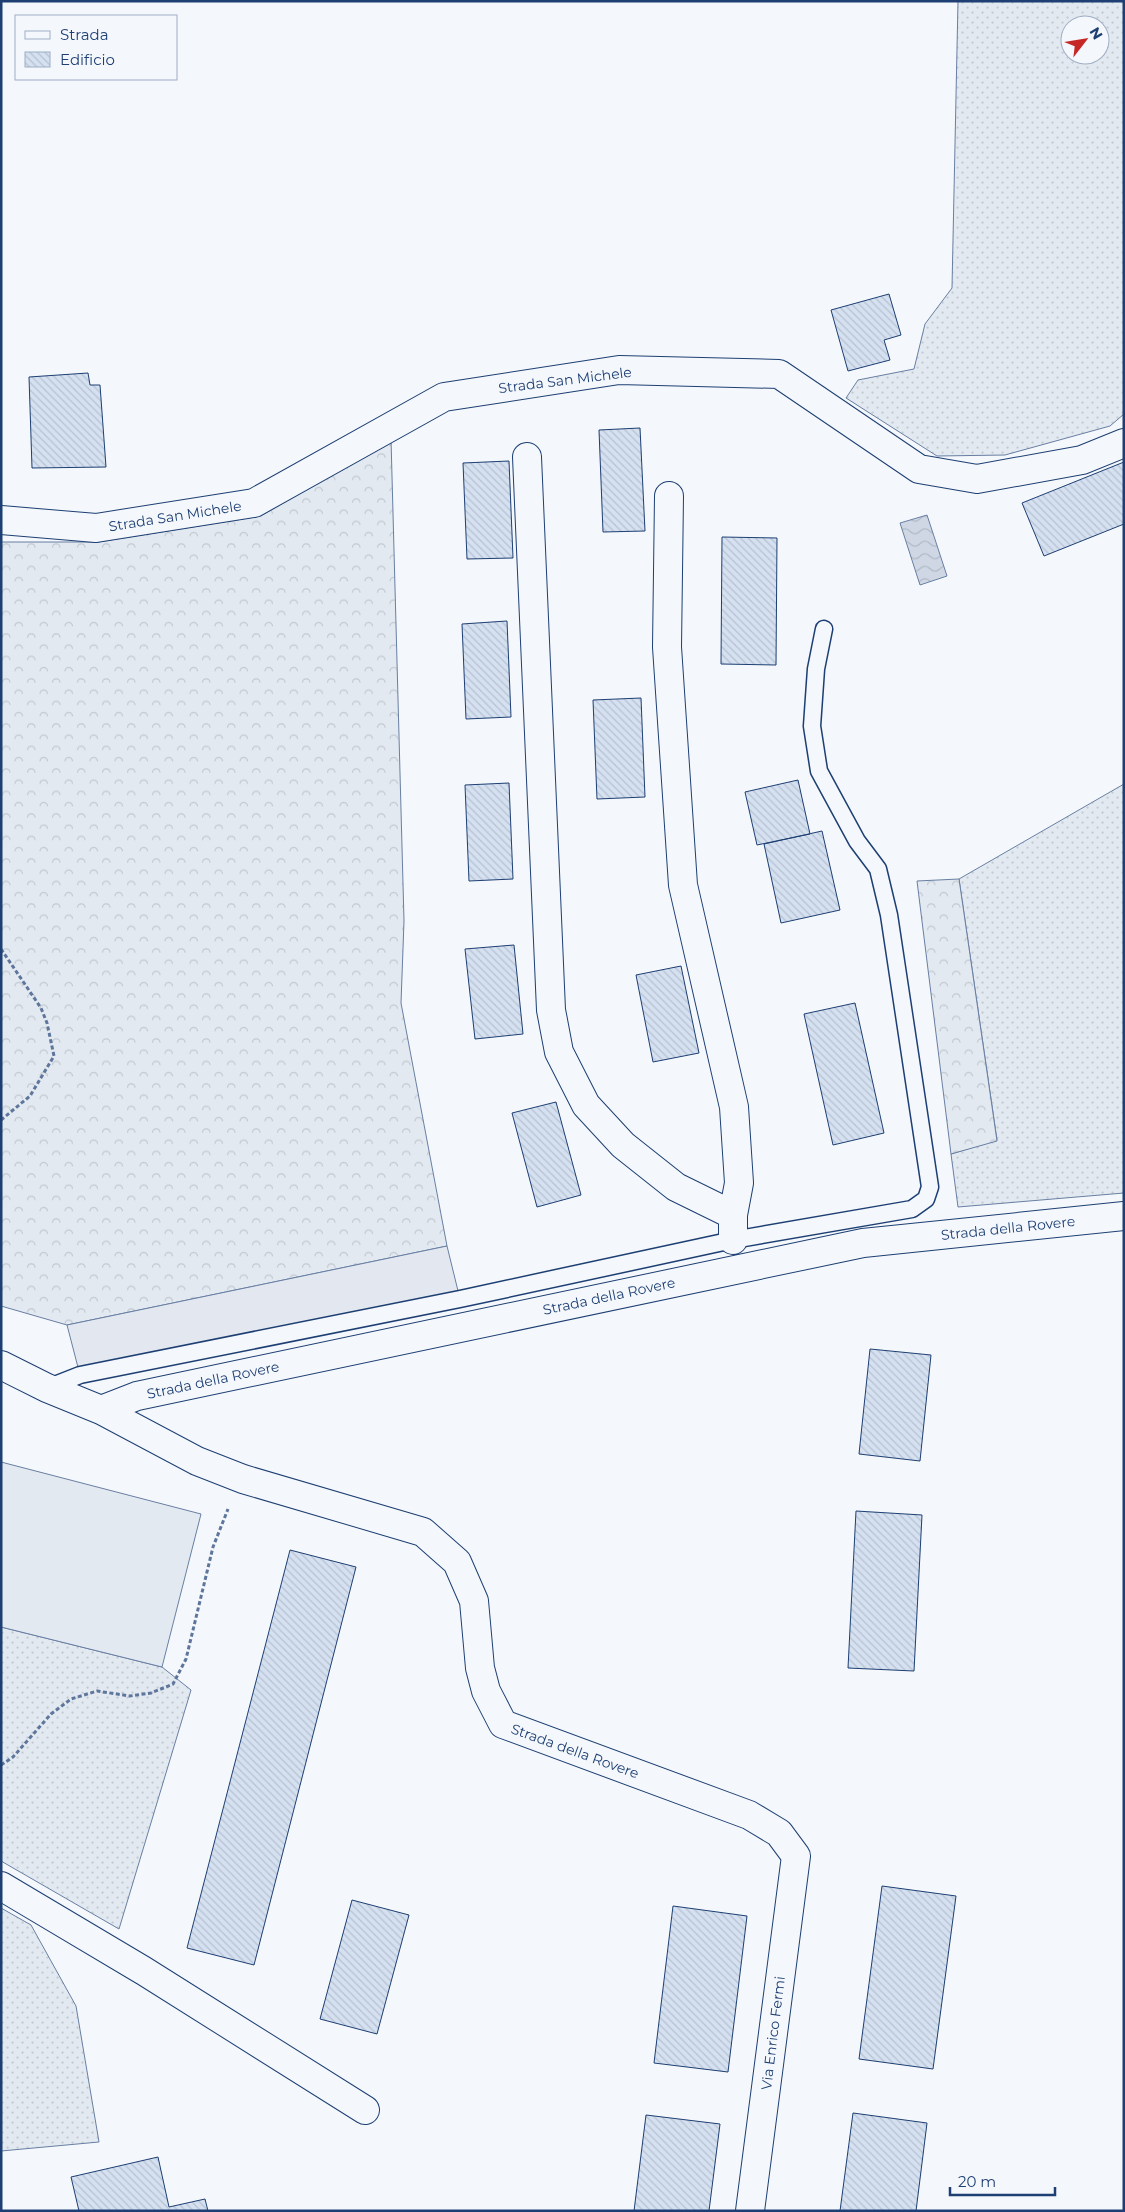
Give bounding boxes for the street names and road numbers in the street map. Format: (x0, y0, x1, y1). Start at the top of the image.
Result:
street label: Strada San Michele (497, 363, 633, 397)
street label: Strada San Michele (107, 497, 243, 535)
street label: Strada della Rovere (940, 1212, 1076, 1244)
street label: Strada della Rovere (541, 1273, 677, 1319)
street label: Strada della Rovere (145, 1357, 281, 1403)
street label: Strada della Rovere (509, 1719, 641, 1783)
street label: Via Enrico Fermi (757, 1975, 789, 2091)

